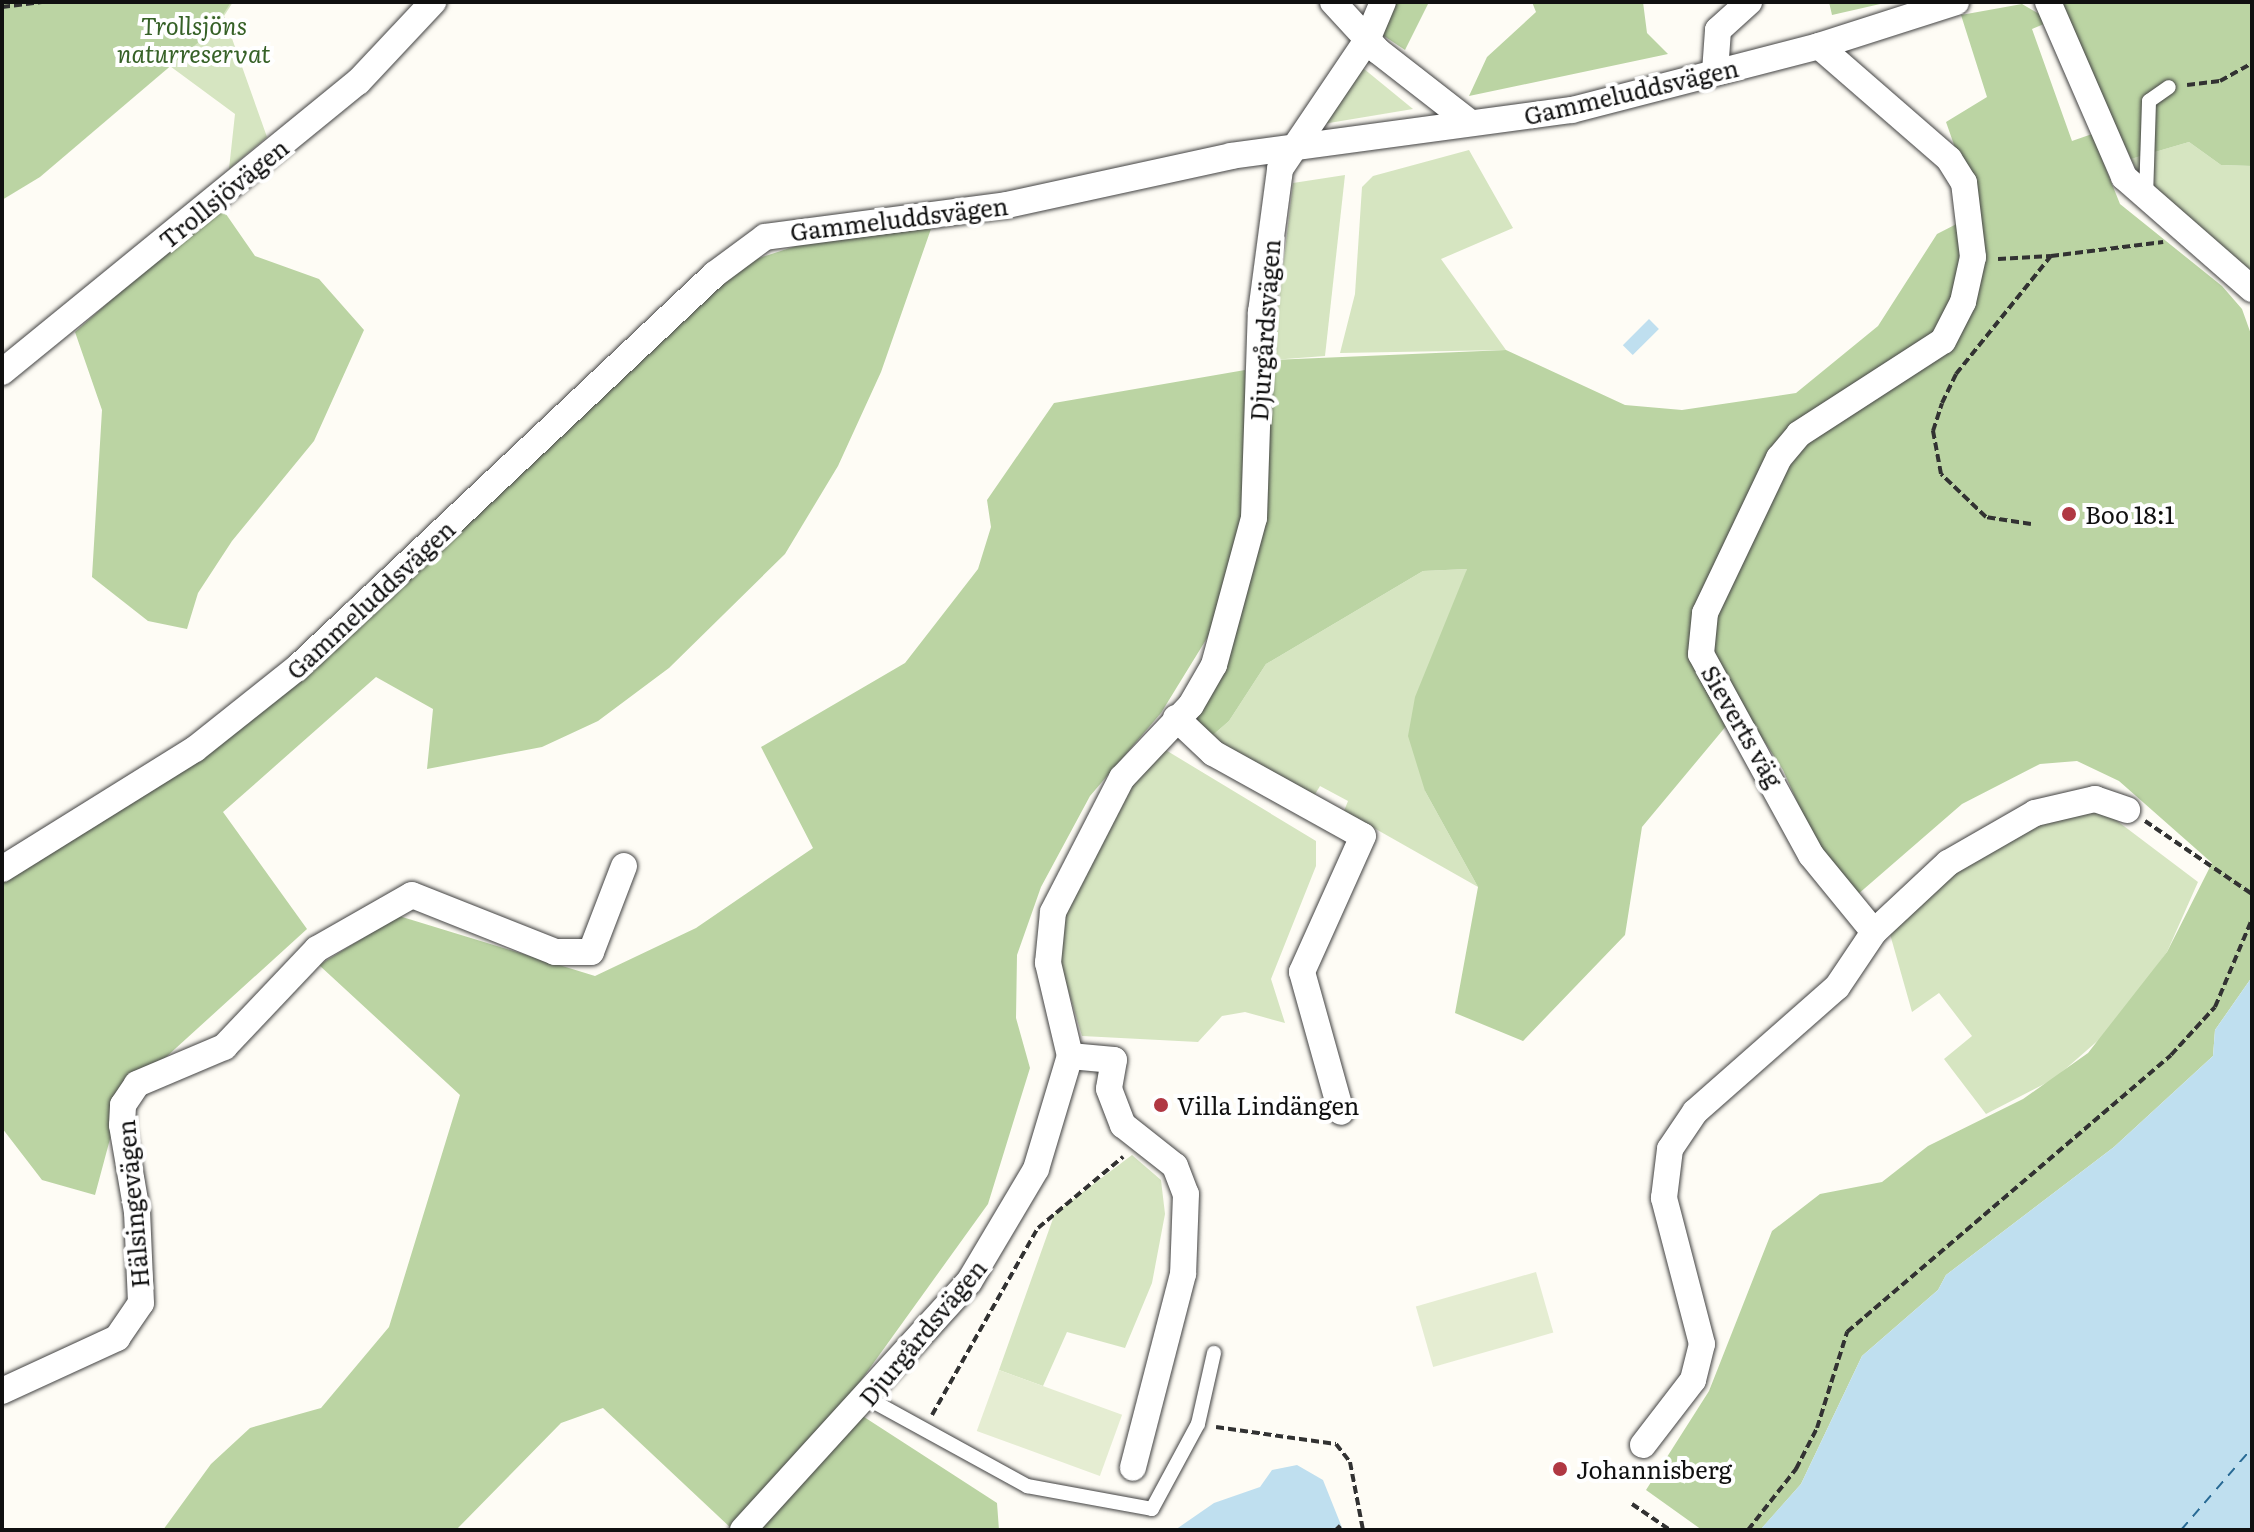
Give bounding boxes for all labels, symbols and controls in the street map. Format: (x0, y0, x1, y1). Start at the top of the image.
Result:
park label: Trollsjöns naturreservat (117, 11, 271, 67)
street label: Gammeluddsvägen (1521, 52, 1741, 130)
street label: Trollsjövägen (153, 132, 293, 254)
street label: Gammeluddsvägen (788, 190, 1010, 246)
street label: Djurgårdsvägen (1243, 238, 1285, 422)
place label: Boo 18:1 (2085, 500, 2175, 528)
marker: Boo 18:1 (2060, 505, 2078, 523)
street label: Gammeluddsvägen (280, 514, 460, 684)
street label: Sieverts väg (1696, 660, 1790, 792)
place label: Villa Lindängen (1177, 1091, 1359, 1119)
marker: Villa Lindängen (1152, 1096, 1170, 1114)
street label: Hälsingevägen (110, 1119, 154, 1289)
street label: Djurgårdsvägen (852, 1253, 992, 1411)
place label: Johannisberg (1576, 1455, 1732, 1483)
marker: Johannisberg (1551, 1460, 1569, 1478)

